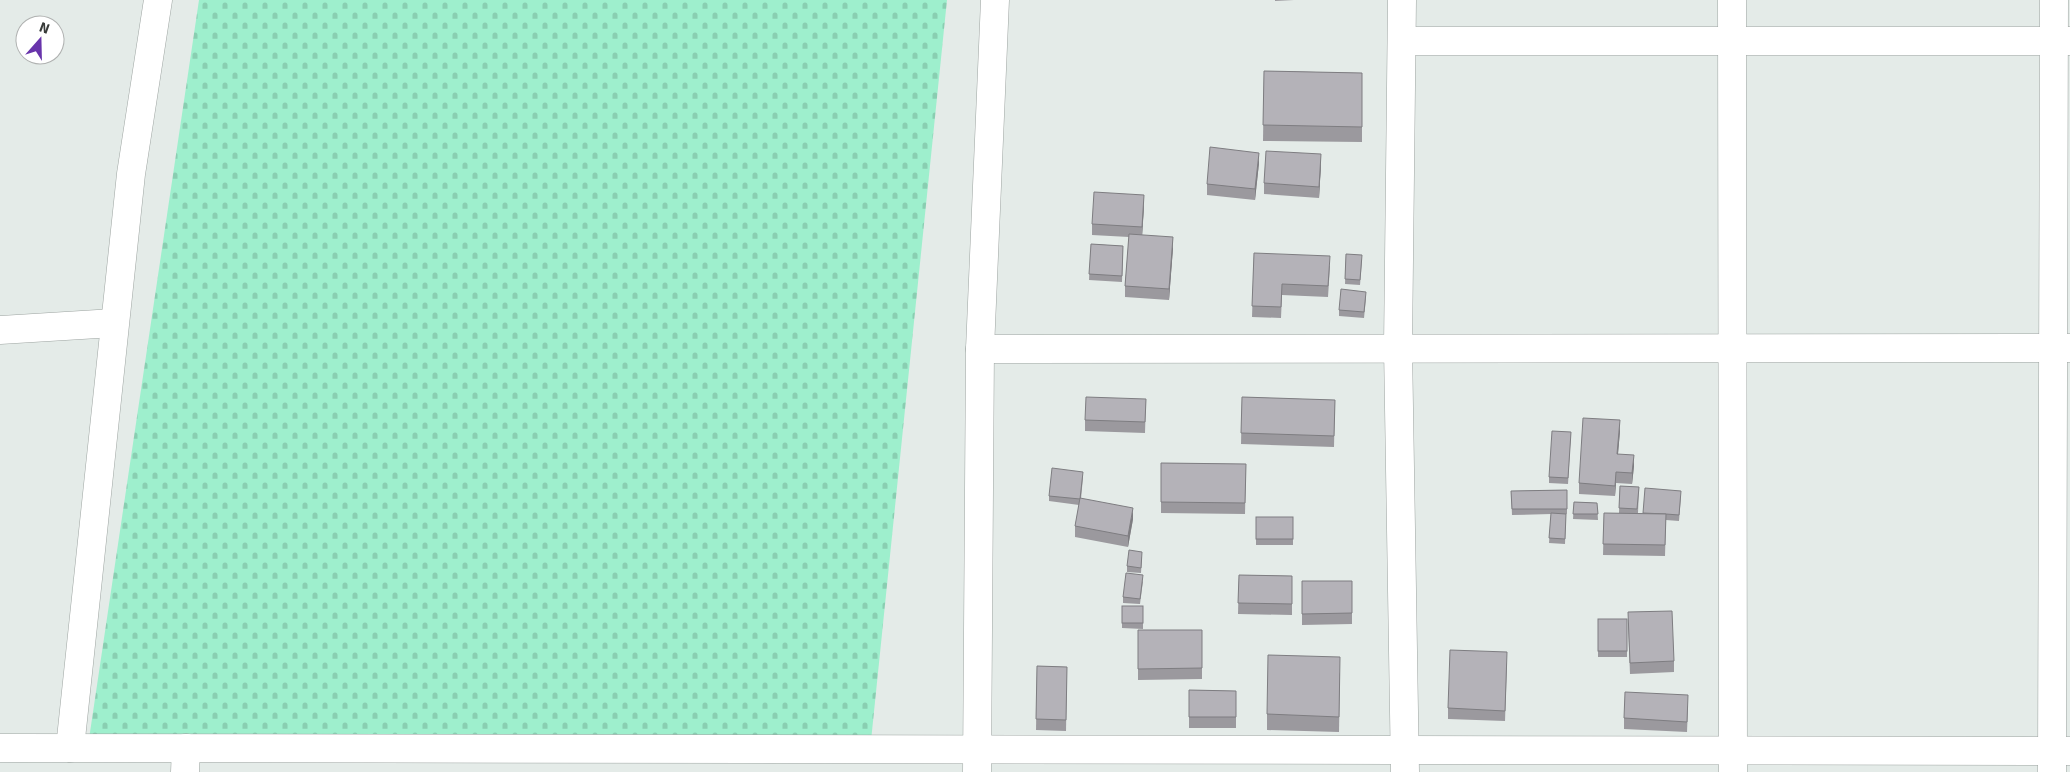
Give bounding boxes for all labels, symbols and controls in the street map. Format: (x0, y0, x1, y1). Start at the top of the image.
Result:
north arrow (15, 15, 65, 65)
text: N (37, 19, 52, 38)

